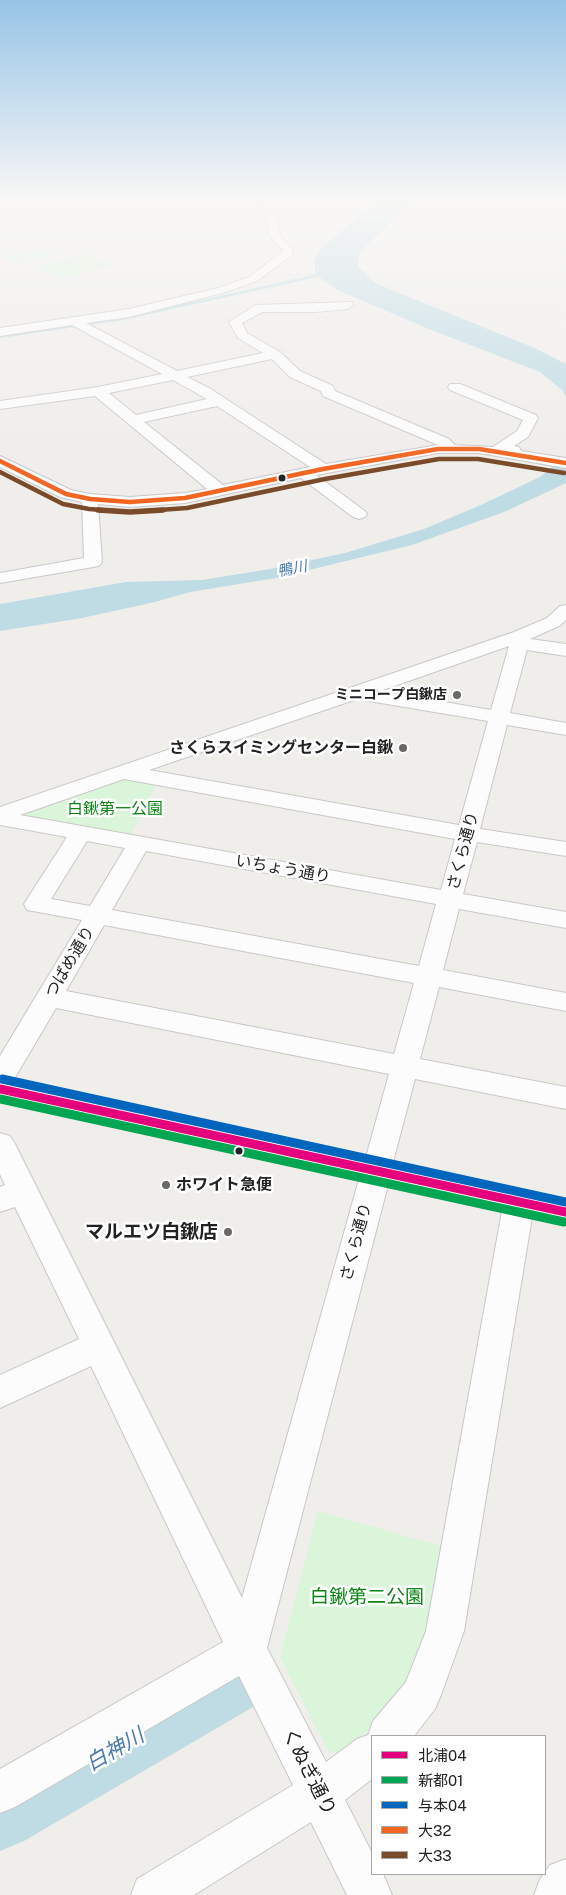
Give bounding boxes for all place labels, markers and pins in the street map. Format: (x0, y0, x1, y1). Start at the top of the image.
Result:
unlabelled marker (277, 473, 287, 483)
place label: ミニコープ白鍬店 (335, 687, 447, 703)
marker: ミニコープ白鍬店 (451, 689, 463, 701)
place label: さくらスイミングセンター白鍬 (169, 738, 393, 758)
marker: さくらスイミングセンター白鍬 (397, 742, 409, 754)
unlabelled marker (234, 1146, 244, 1156)
place label: ホワイト急便 (176, 1175, 272, 1195)
marker: ホワイト急便 (160, 1179, 172, 1191)
place label: マルエツ白鍬店 (85, 1221, 218, 1243)
marker: マルエツ白鍬店 (222, 1226, 234, 1238)

